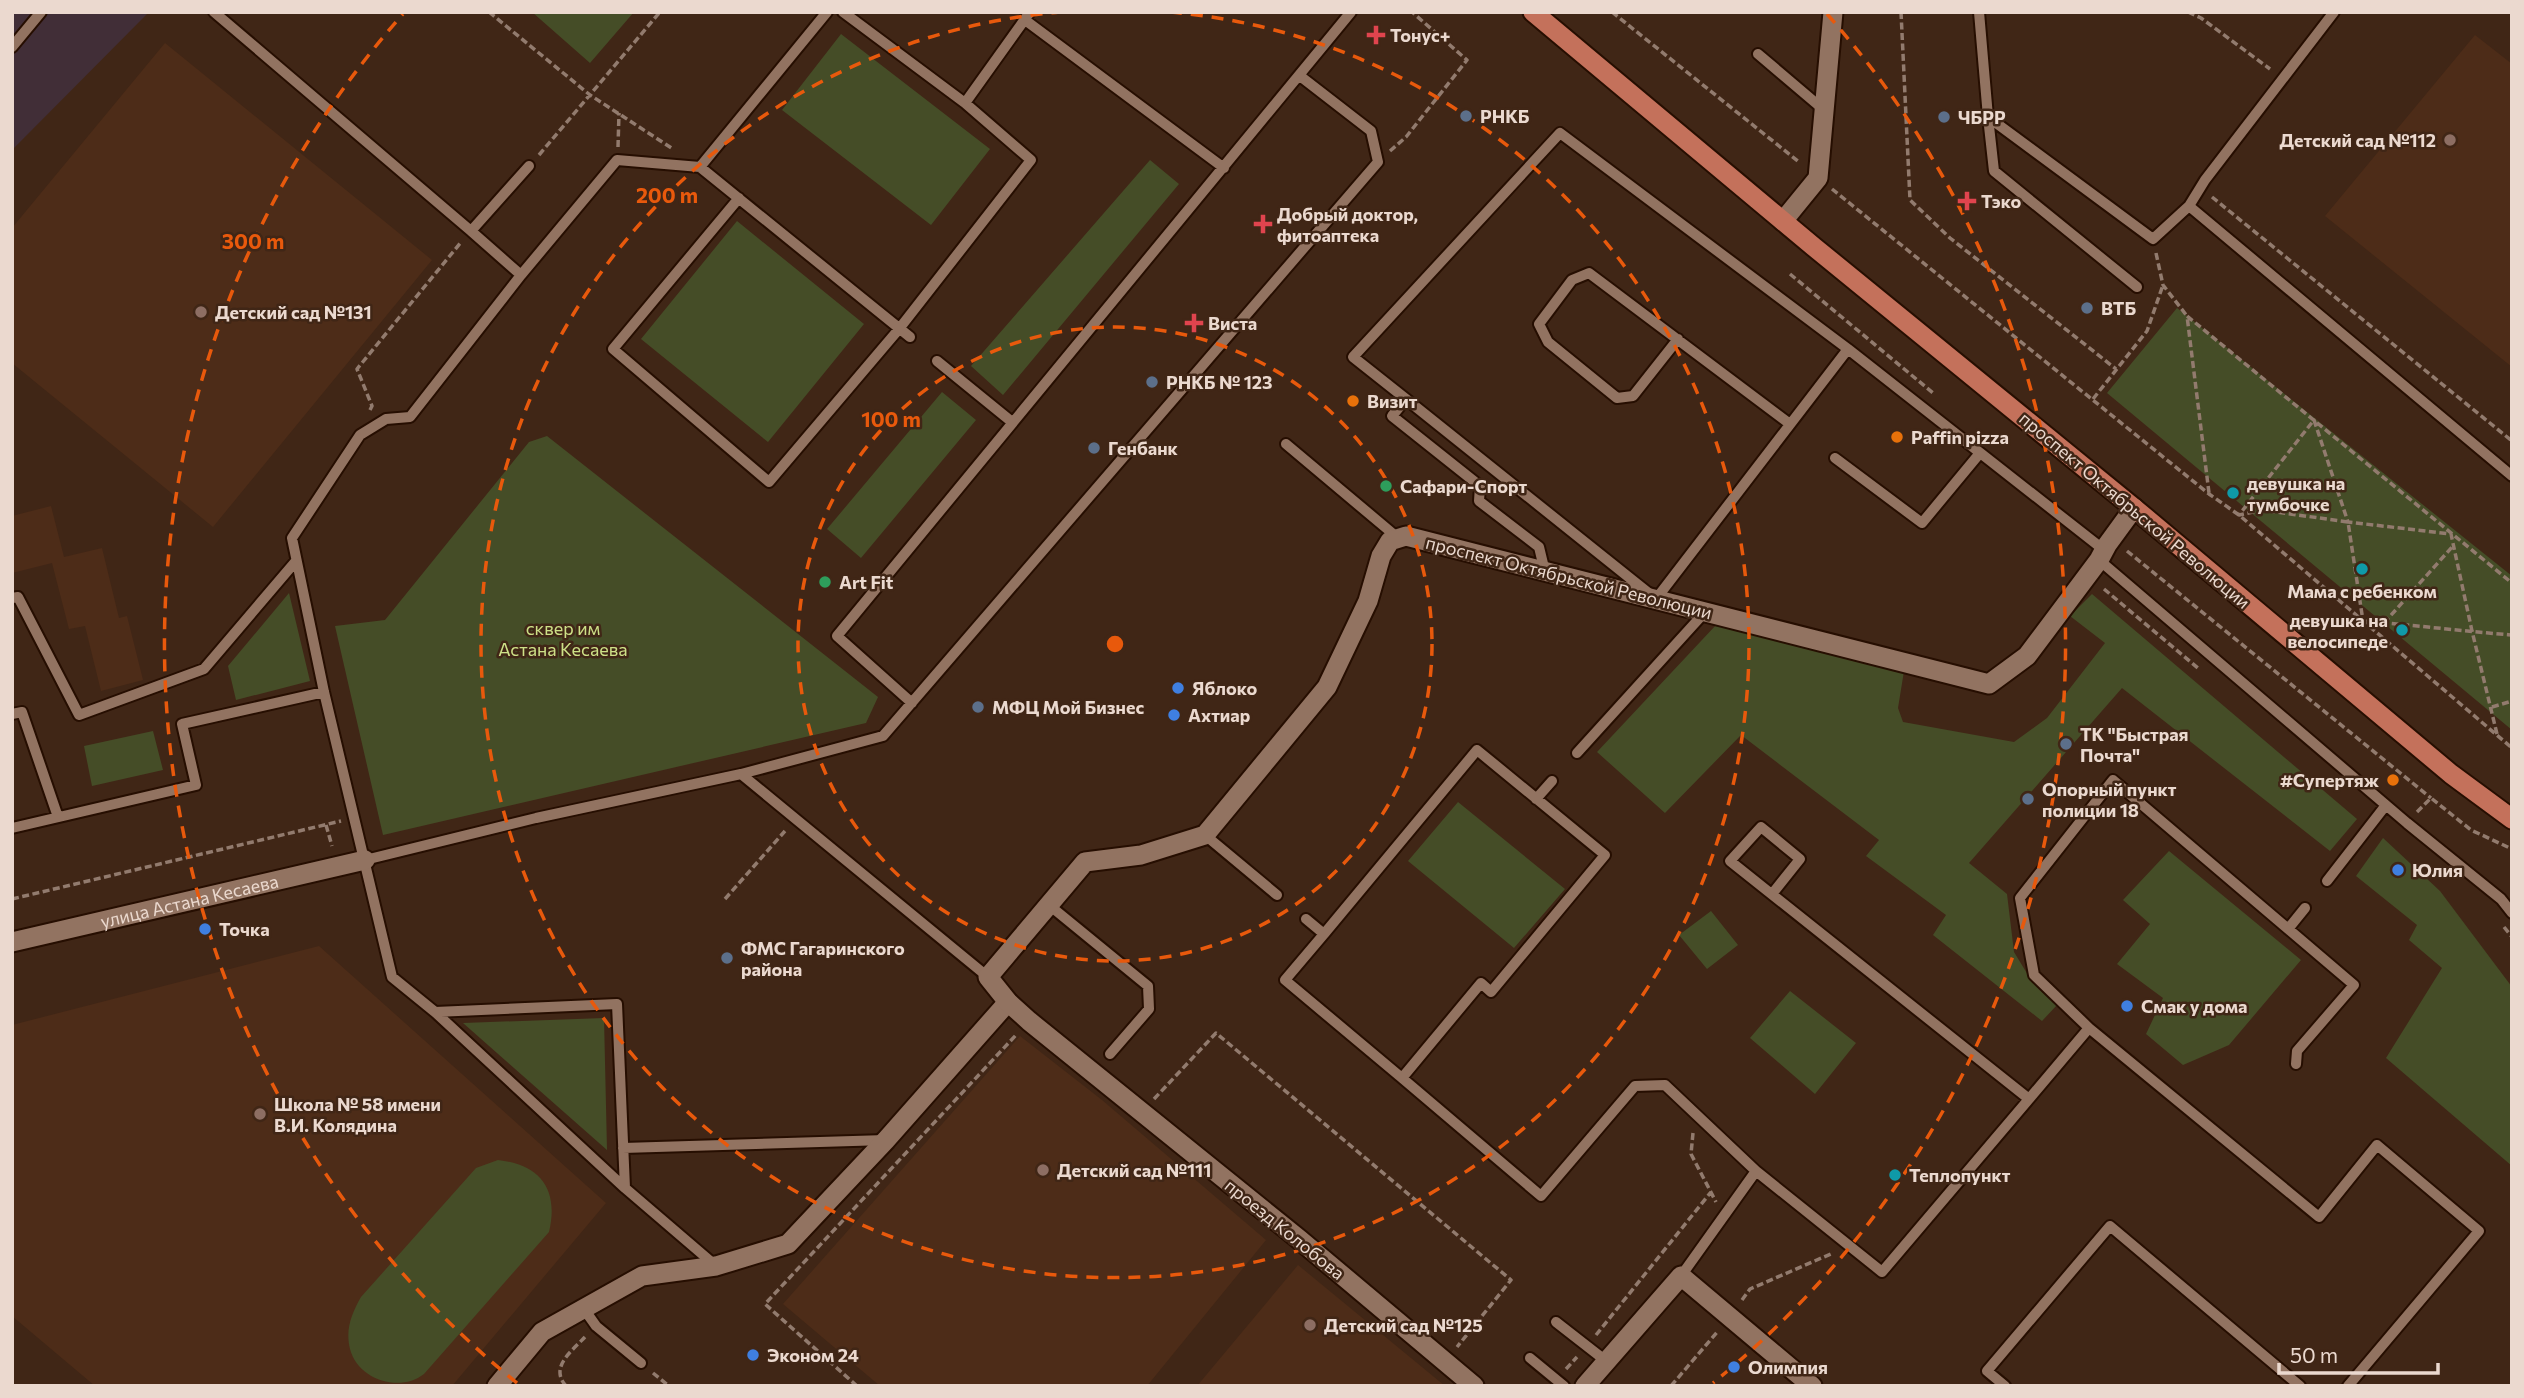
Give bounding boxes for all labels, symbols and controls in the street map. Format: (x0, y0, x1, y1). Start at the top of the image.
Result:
place label: Тонус+ (1390, 24, 1450, 46)
marker: Тонус+ (1368, 27, 1384, 43)
place label: РНКБ (1480, 105, 1530, 127)
place label: ЧБРР (1958, 106, 2006, 128)
marker: РНКБ (1458, 108, 1474, 124)
marker: ЧБРР (1936, 109, 1952, 125)
place label: Детский сад №112 (2280, 129, 2436, 151)
marker: Детский сад №112 (2442, 132, 2458, 148)
text: 200 m (636, 182, 698, 207)
place label: Тэко (1981, 190, 2022, 212)
marker: Тэко (1959, 193, 1975, 209)
place label: Добрый доктор, фитоаптека (1277, 203, 1418, 246)
marker: Добрый доктор, фитоаптека (1255, 216, 1271, 232)
text: 300 m (222, 228, 284, 253)
place label: ВТБ (2101, 297, 2136, 319)
marker: ВТБ (2079, 300, 2095, 316)
place label: Детский сад №131 (215, 301, 372, 323)
marker: Детский сад №131 (193, 304, 209, 320)
place label: Виста (1208, 312, 1257, 334)
marker: Виста (1186, 315, 1202, 331)
place label: РНКБ № 123 (1166, 371, 1273, 393)
marker: РНКБ № 123 (1144, 374, 1160, 390)
place label: Визит (1367, 390, 1418, 412)
marker: Визит (1345, 393, 1361, 409)
text: 100 m (861, 406, 921, 431)
street label: проспект Октябрьской Революции (2015, 407, 2255, 613)
place label: Paffin pizza (1911, 426, 2009, 448)
marker: Paffin pizza (1889, 429, 1905, 445)
place label: Генбанк (1108, 437, 1179, 459)
marker: Генбанк (1086, 440, 1102, 456)
place label: девушка на тумбочке (2247, 472, 2345, 515)
place label: Сафари-Спорт (1400, 475, 1527, 497)
marker: Сафари-Спорт (1378, 478, 1394, 494)
marker: девушка на тумбочке (2225, 485, 2241, 501)
street label: проспект Октябрьской Революции (1424, 531, 1714, 623)
marker: Мама с ребенком (2354, 561, 2370, 577)
place label: Art Fit (839, 571, 894, 593)
marker: Art Fit (817, 574, 833, 590)
place label: Мама с ребенком (2287, 580, 2437, 602)
place label: девушка на велосипеде (2287, 609, 2388, 652)
park label: сквер им Астана Кесаева (498, 617, 628, 660)
marker: девушка на велосипеде (2394, 622, 2410, 638)
centre of rings (1103, 632, 1127, 656)
place label: Яблоко (1192, 677, 1257, 699)
marker: Яблоко (1170, 680, 1186, 696)
place label: МФЦ Мой Бизнес (992, 696, 1144, 718)
marker: МФЦ Мой Бизнес (970, 699, 986, 715)
place label: Ахтиар (1188, 704, 1250, 726)
marker: Ахтиар (1166, 707, 1182, 723)
place label: ТК "Быстрая Почта" (2080, 723, 2189, 766)
marker: ТК "Быстрая Почта" (2058, 736, 2074, 752)
place label: #Супертяж (2280, 769, 2380, 791)
marker: #Супертяж (2385, 772, 2401, 788)
place label: Опорный пункт полиции 18 (2042, 778, 2177, 821)
marker: Опорный пункт полиции 18 (2020, 791, 2036, 807)
place label: Юлия (2412, 859, 2463, 881)
marker: Юлия (2390, 862, 2406, 878)
street label: улица Астана Кесаева (98, 869, 280, 932)
place label: Точка (219, 918, 270, 940)
marker: Точка (197, 921, 213, 937)
place label: ФМС Гагаринского района (741, 937, 905, 980)
marker: ФМС Гагаринского района (719, 950, 735, 966)
place label: Смак у дома (2141, 995, 2248, 1017)
marker: Смак у дома (2119, 998, 2135, 1014)
place label: Школа № 58 имени В.И. Колядина (274, 1093, 441, 1136)
marker: Школа № 58 имени В.И. Колядина (252, 1106, 268, 1122)
place label: Детский сад №111 (1057, 1159, 1211, 1181)
marker: Детский сад №111 (1035, 1162, 1051, 1178)
place label: Теплопункт (1909, 1164, 2011, 1186)
marker: Теплопункт (1887, 1167, 1903, 1183)
street label: проезд Колобова (1221, 1174, 1349, 1284)
place label: Детский сад №125 (1324, 1314, 1483, 1336)
marker: Детский сад №125 (1302, 1317, 1318, 1333)
scale bar (2279, 1332, 2438, 1376)
text: 50 m (2290, 1342, 2338, 1367)
place label: Эконом 24 (767, 1344, 859, 1366)
marker: Эконом 24 (745, 1347, 761, 1363)
place label: Олимпия (1748, 1356, 1828, 1378)
marker: Олимпия (1726, 1359, 1742, 1375)

